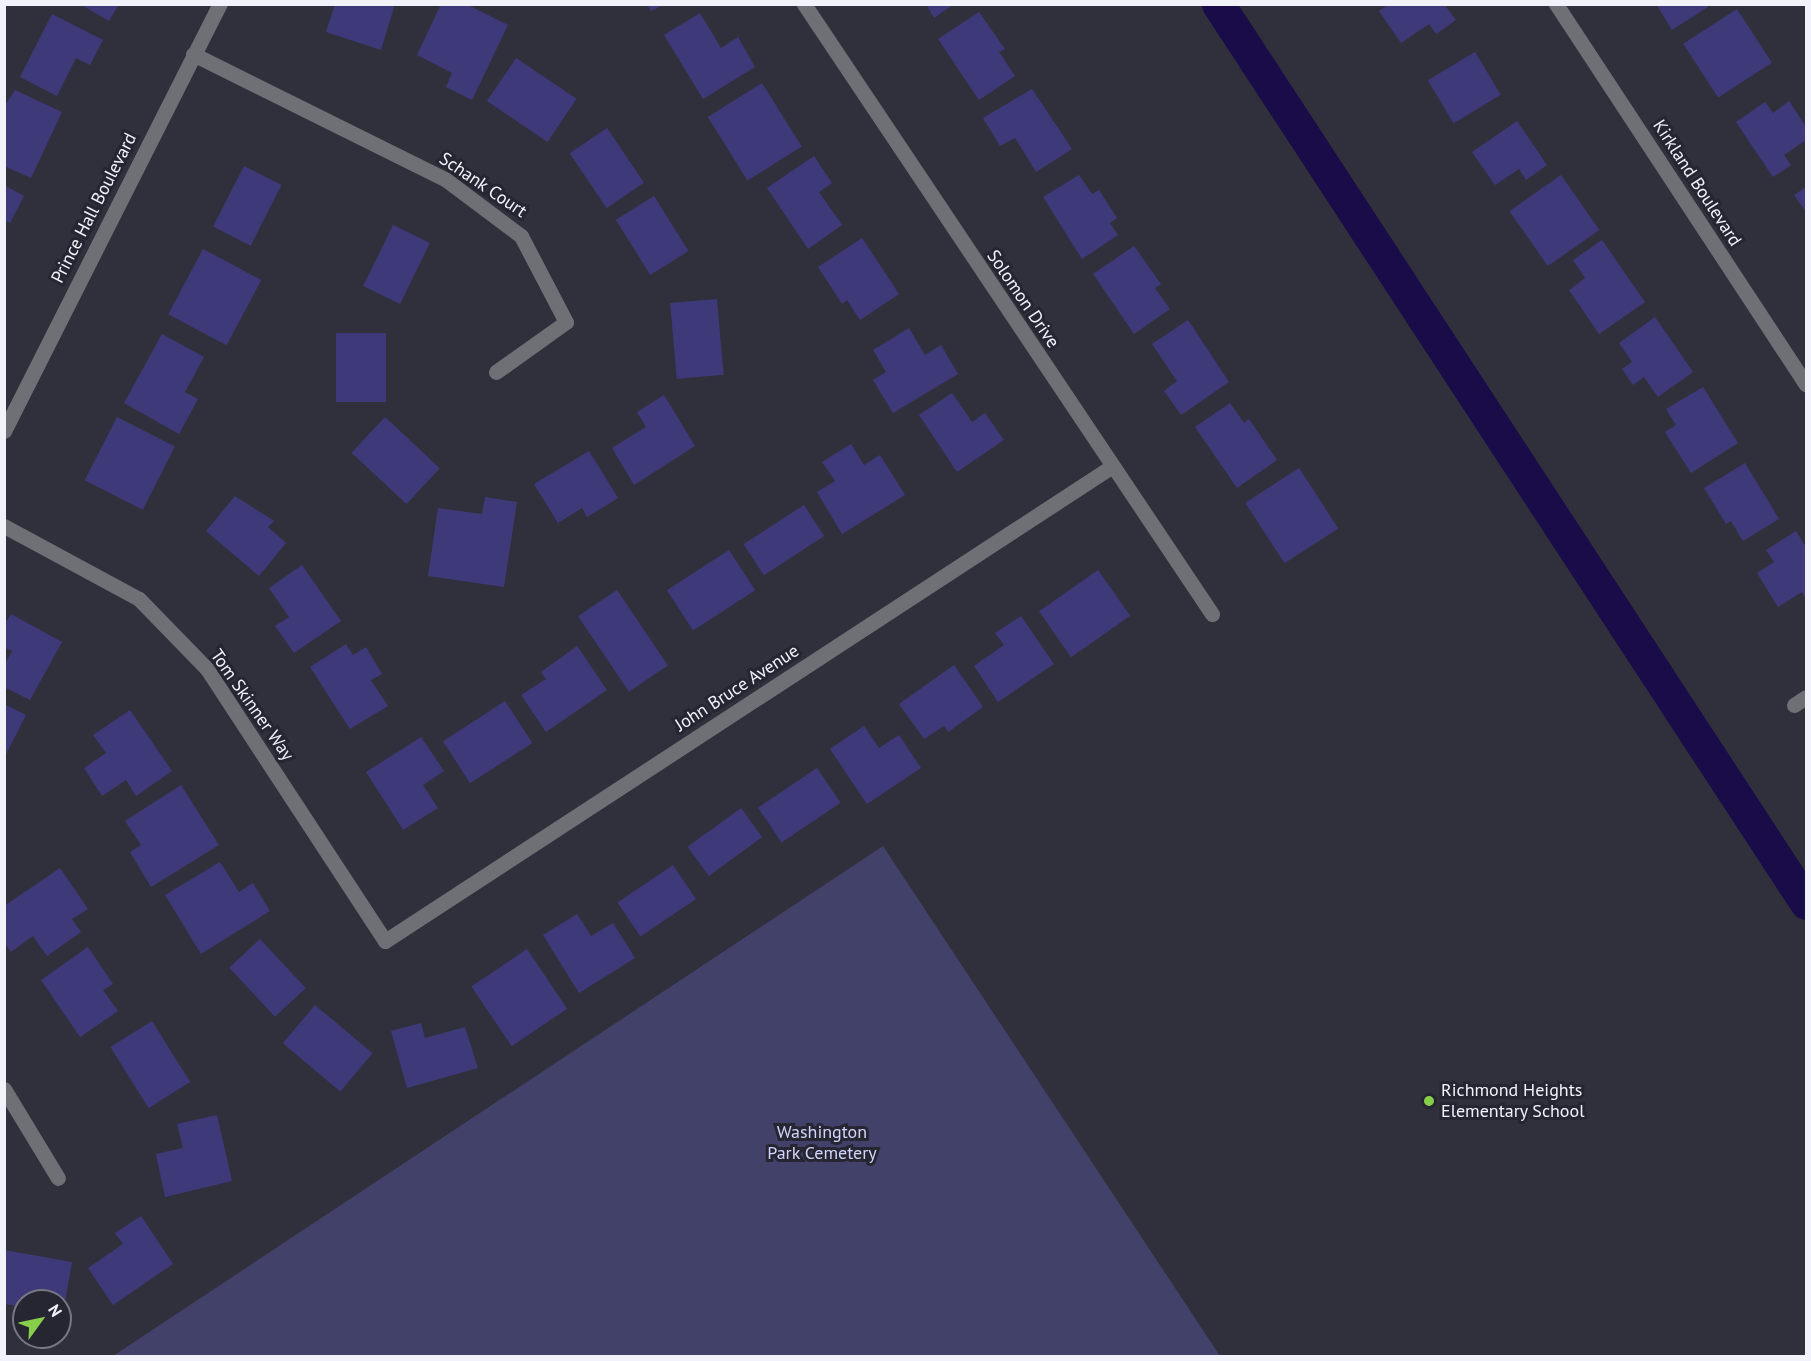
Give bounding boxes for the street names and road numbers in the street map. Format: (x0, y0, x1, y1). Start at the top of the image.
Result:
street label: Kirkland Boulevard (1648, 116, 1746, 250)
street label: Prince Hall Boulevard (47, 129, 141, 287)
street label: Schank Court (435, 148, 531, 222)
street label: Solomon Drive (982, 246, 1064, 352)
street label: John Bruce Avenue (671, 640, 803, 736)
street label: Tom Skinner Way (206, 645, 298, 765)

